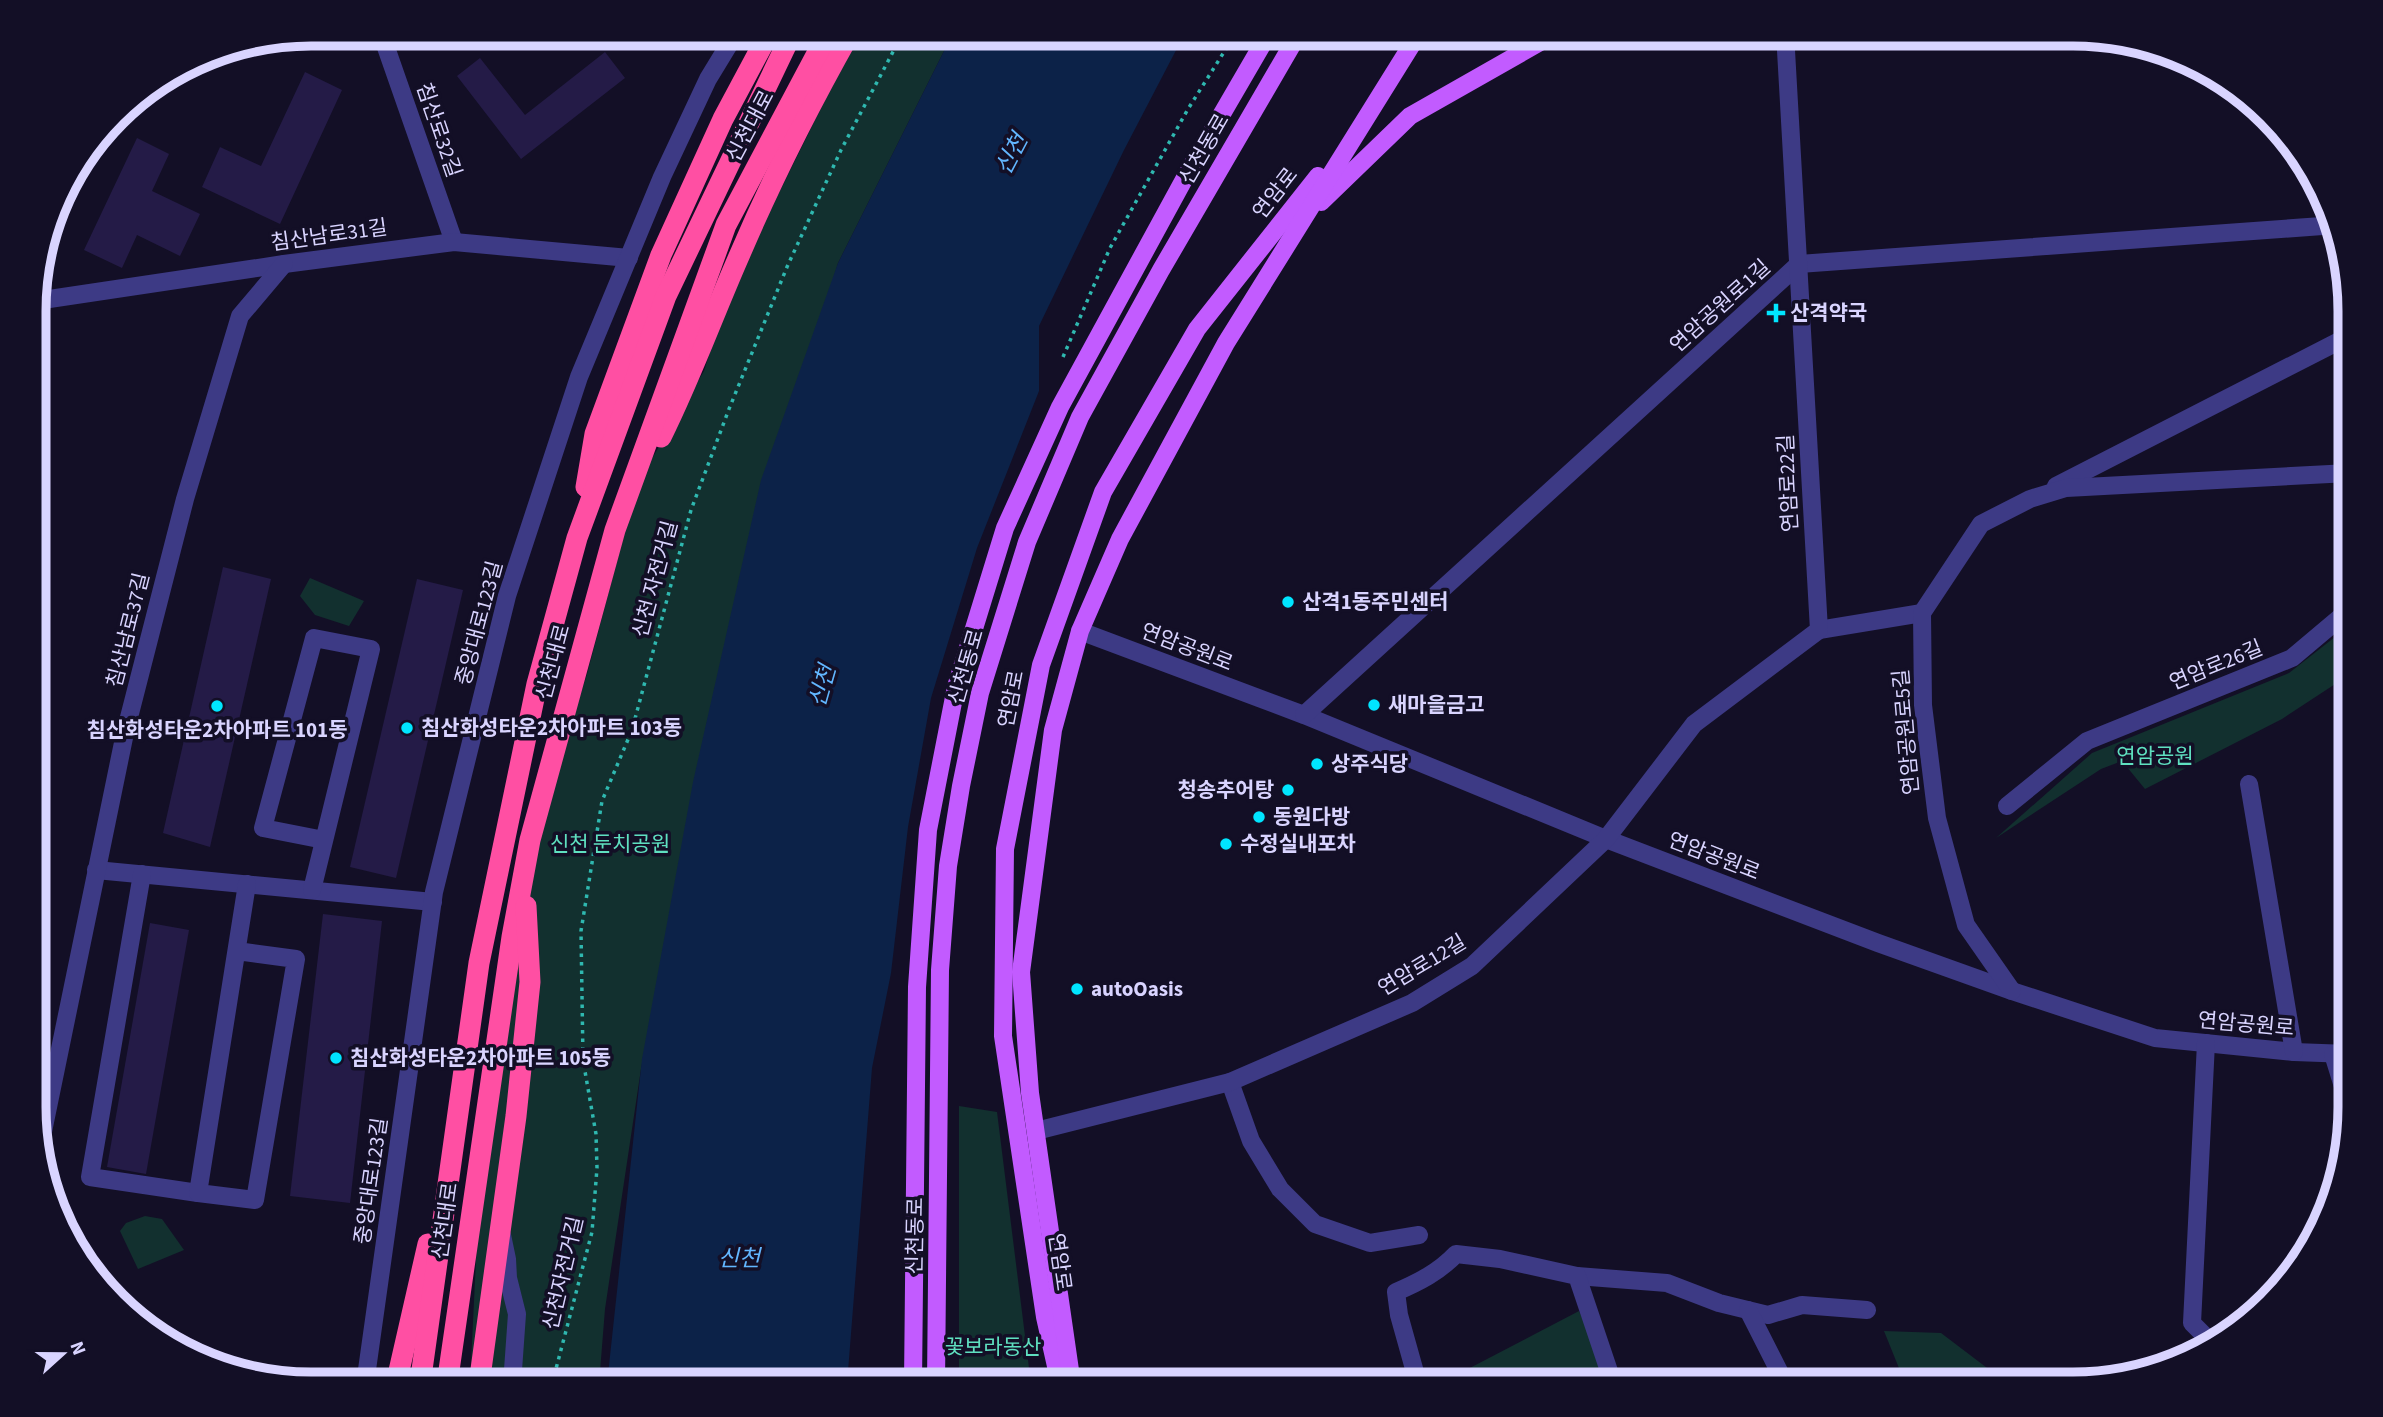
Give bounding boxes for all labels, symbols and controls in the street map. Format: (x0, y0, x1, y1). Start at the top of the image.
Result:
street label: 침산로32길 (409, 79, 469, 181)
street label: 신천대로 (719, 85, 781, 167)
street label: 신천동로 (1172, 108, 1236, 190)
water label: 신천 (987, 125, 1037, 181)
street label: 연암로 (1245, 161, 1305, 225)
street label: 침산남로31길 (269, 212, 389, 258)
street label: 연암공원로1길 (1663, 253, 1777, 359)
place label: 산격약국 (1790, 298, 1867, 328)
marker: 산격약국 (1768, 305, 1784, 321)
street label: 연암로22길 (1770, 433, 1806, 533)
street label: 신천 자전거길 (625, 517, 685, 641)
street label: 중앙대로123길 (448, 557, 510, 689)
street label: 침산남로37길 (99, 569, 157, 691)
place label: 산격1동주민센터 (1302, 587, 1448, 617)
marker: 산격1동주민센터 (1280, 594, 1296, 610)
street label: 연암공원로 (1137, 616, 1237, 678)
street label: 신천대로 (529, 621, 577, 703)
street label: 신천동로 (941, 626, 991, 708)
street label: 연암로26길 (2165, 633, 2267, 697)
water label: 신천 (801, 659, 845, 711)
street label: 연암로 (991, 668, 1031, 730)
street label: 연암공원로5길 (1886, 668, 1926, 796)
place label: 새마을금고 (1388, 690, 1485, 720)
marker: 새마을금고 (1366, 697, 1382, 713)
marker: 침산화성타운2차아파트 101동 (209, 698, 225, 714)
place label: 침산화성타운2차아파트 103동 (421, 713, 682, 743)
place label: 침산화성타운2차아파트 101동 (86, 715, 348, 745)
marker: 침산화성타운2차아파트 103동 (399, 720, 415, 736)
park label: 연암공원 (2116, 741, 2194, 771)
place label: 상주식당 (1331, 749, 1408, 779)
marker: 상주식당 (1309, 756, 1325, 772)
place label: 청송추어탕 (1177, 775, 1274, 805)
marker: 청송추어탕 (1280, 782, 1296, 798)
place label: 동원다방 (1273, 802, 1350, 832)
marker: 동원다방 (1251, 809, 1267, 825)
street label: 연암공원로 (1664, 825, 1764, 887)
park label: 신천 둔치공원 (550, 829, 670, 859)
place label: 수정실내포차 (1240, 829, 1356, 859)
marker: 수정실내포차 (1218, 836, 1234, 852)
street label: 연암로12길 (1372, 927, 1472, 1003)
place label: autoOasis (1091, 974, 1183, 1004)
marker: autoOasis (1069, 981, 1085, 997)
street label: 연암공원로 (2197, 1005, 2295, 1043)
place label: 침산화성타운2차아파트 105동 (350, 1043, 611, 1073)
marker: 침산화성타운2차아파트 105동 (328, 1050, 344, 1066)
street label: 중앙대로123길 (347, 1116, 395, 1246)
street label: 신천대로 (425, 1181, 465, 1261)
street label: 신천동로 (899, 1197, 931, 1275)
street label: 신천자전거길 (535, 1213, 591, 1333)
street label: 연암로 (1041, 1231, 1079, 1293)
water label: 신천 (718, 1242, 763, 1275)
north arrow (28, 1319, 98, 1389)
park label: 꽃보라동산 (945, 1332, 1041, 1362)
text: N (63, 1338, 92, 1359)

